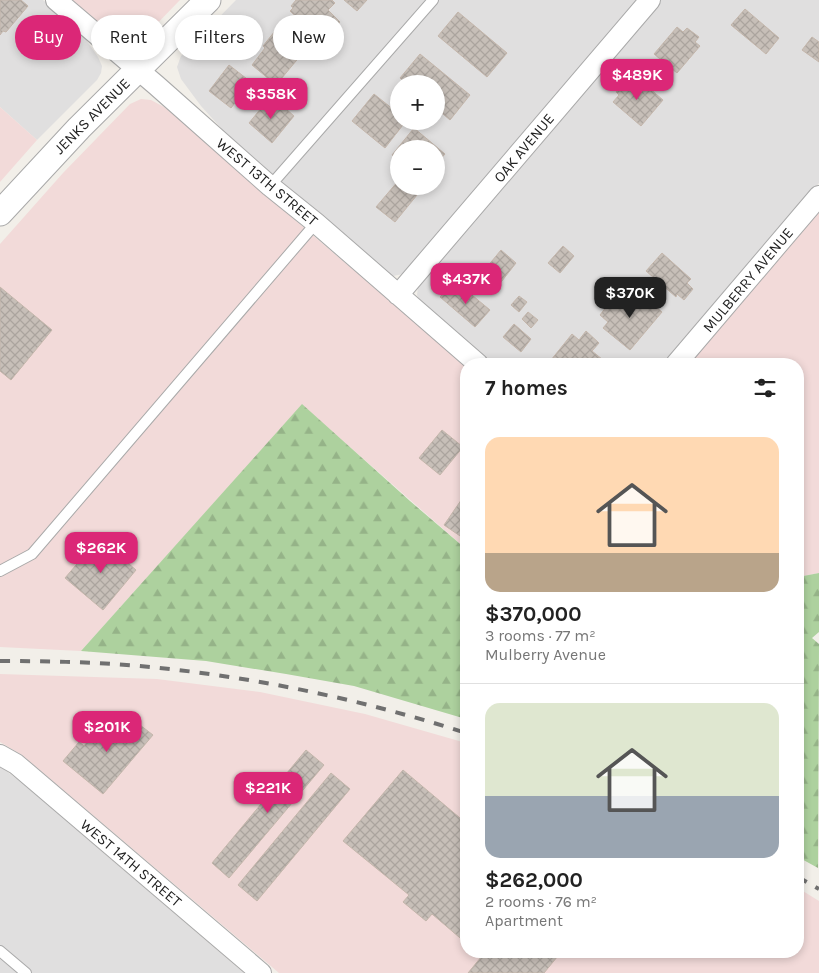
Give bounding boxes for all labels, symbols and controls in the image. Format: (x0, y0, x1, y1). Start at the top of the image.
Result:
chip: Buy (15, 15, 81, 60)
chip: Rent (91, 15, 165, 60)
chip: Filters (175, 15, 263, 60)
chip: New (273, 15, 344, 60)
pin: $489K (602, 58, 672, 101)
text: $489K (611, 65, 663, 84)
street label: JENKS AVENUE (50, 74, 134, 158)
map controls (390, 75, 445, 195)
button: + (390, 75, 445, 130)
pin: $358K (236, 78, 306, 120)
text: $358K (245, 84, 297, 103)
street label: OAK AVENUE (490, 110, 558, 186)
street label: WEST 13TH STREET (213, 134, 322, 230)
button: − (390, 140, 445, 195)
street label: MULBERRY AVENUE (699, 224, 797, 336)
pin: $437K (431, 262, 501, 305)
text: $437K (442, 269, 490, 288)
pin: $370K (595, 276, 665, 319)
text: $370K (605, 283, 655, 302)
icon: filters (751, 374, 779, 402)
text: 7 homes (485, 376, 568, 400)
icon: home (587, 470, 677, 560)
pin: $262K (66, 532, 136, 574)
text: $262K (76, 538, 126, 557)
text: $370,000 (485, 602, 581, 626)
text: 3 rooms · 77 m² (485, 626, 596, 645)
text: Mulberry Avenue (485, 645, 606, 664)
pin: $201K (72, 710, 142, 753)
text: $201K (84, 717, 131, 736)
icon: home (587, 735, 677, 825)
pin: $221K (233, 772, 303, 814)
text: $221K (245, 778, 291, 797)
street label: WEST 14TH STREET (77, 815, 186, 911)
text: $262,000 (485, 868, 583, 892)
text: 2 rooms · 76 m² (485, 892, 597, 911)
text: Apartment (485, 911, 563, 930)

